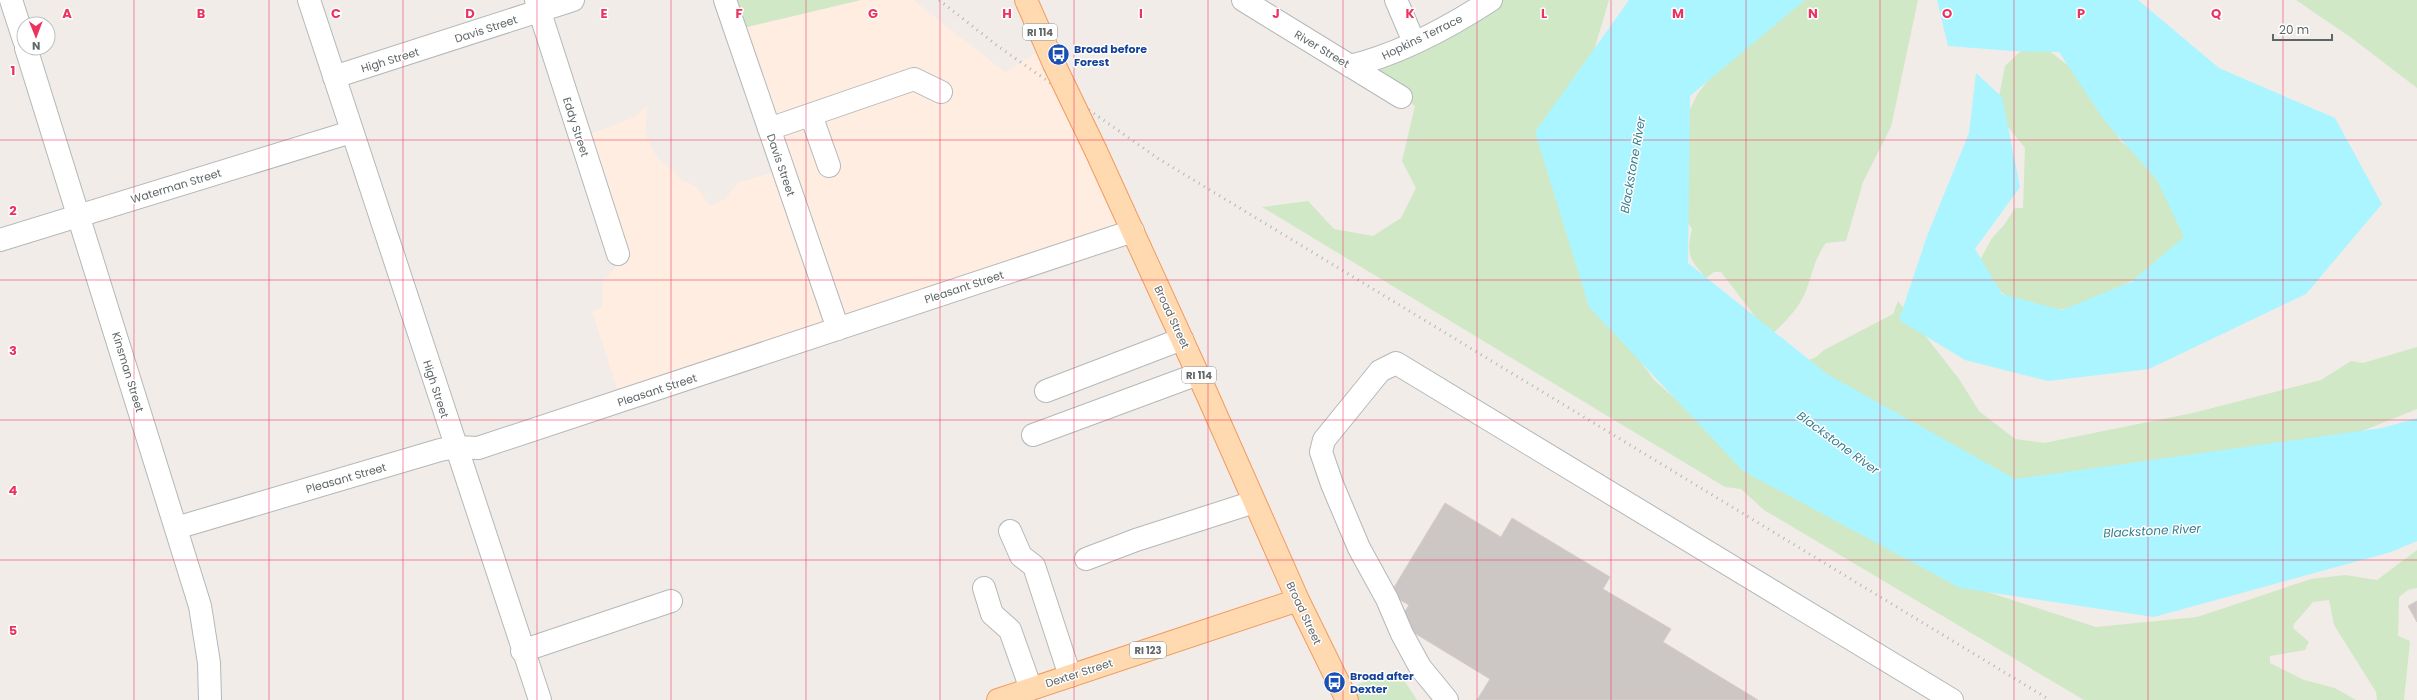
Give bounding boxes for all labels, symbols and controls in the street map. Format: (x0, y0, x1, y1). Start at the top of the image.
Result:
text: A (62, 4, 72, 23)
text: B (197, 4, 206, 23)
text: C (331, 4, 341, 23)
text: E (600, 4, 608, 23)
text: F (735, 4, 743, 23)
text: G (868, 4, 878, 23)
text: H (1002, 4, 1012, 23)
text: I (1139, 4, 1143, 23)
text: J (1272, 4, 1280, 23)
text: K (1405, 4, 1415, 23)
text: L (1541, 4, 1547, 23)
text: M (1672, 4, 1684, 23)
text: N (1808, 4, 1818, 23)
text: O (1942, 4, 1952, 23)
text: P (2077, 4, 2085, 23)
text: Q (2211, 4, 2221, 23)
street label: Hopkins Terrace (1379, 10, 1465, 63)
street label: Davis Street (453, 13, 519, 45)
north arrow (16, 16, 56, 56)
scale bar (2273, 16, 2332, 42)
text: 20 m (2279, 21, 2309, 38)
road number: RI 114 (1023, 24, 1057, 40)
street label: River Street (1291, 26, 1353, 72)
text: N (32, 38, 40, 54)
place label: Broad before Forest (1074, 41, 1147, 70)
bus stop icon: Broad before Forest (1046, 42, 1072, 68)
street label: High Street (359, 44, 421, 76)
text: 1 (11, 61, 15, 80)
street label: Eddy Street (559, 95, 593, 159)
water label: Blackstone River (1616, 115, 1649, 215)
street label: Davis Street (763, 132, 799, 198)
street label: Waterman Street (129, 165, 223, 207)
text: 2 (9, 201, 17, 220)
street label: Pleasant Street (922, 267, 1006, 307)
street label: Broad Street (1150, 283, 1194, 351)
street label: Kinsman Street (108, 330, 148, 414)
text: 3 (9, 341, 17, 360)
street label: High Street (419, 358, 453, 420)
road number: RI 114 (1182, 367, 1216, 383)
street label: Pleasant Street (615, 370, 699, 410)
water label: Blackstone River (1794, 407, 1883, 479)
street label: Pleasant Street (304, 459, 388, 497)
text: 4 (9, 481, 18, 500)
water label: Blackstone River (2103, 519, 2202, 542)
street label: Broad Street (1282, 579, 1326, 647)
text: 5 (9, 621, 17, 640)
road number: RI 123 (1130, 642, 1166, 658)
street label: Dexter Street (1043, 655, 1115, 691)
place label: Broad after Dexter (1350, 668, 1414, 697)
bus stop icon: Broad after Dexter (1322, 669, 1348, 695)

